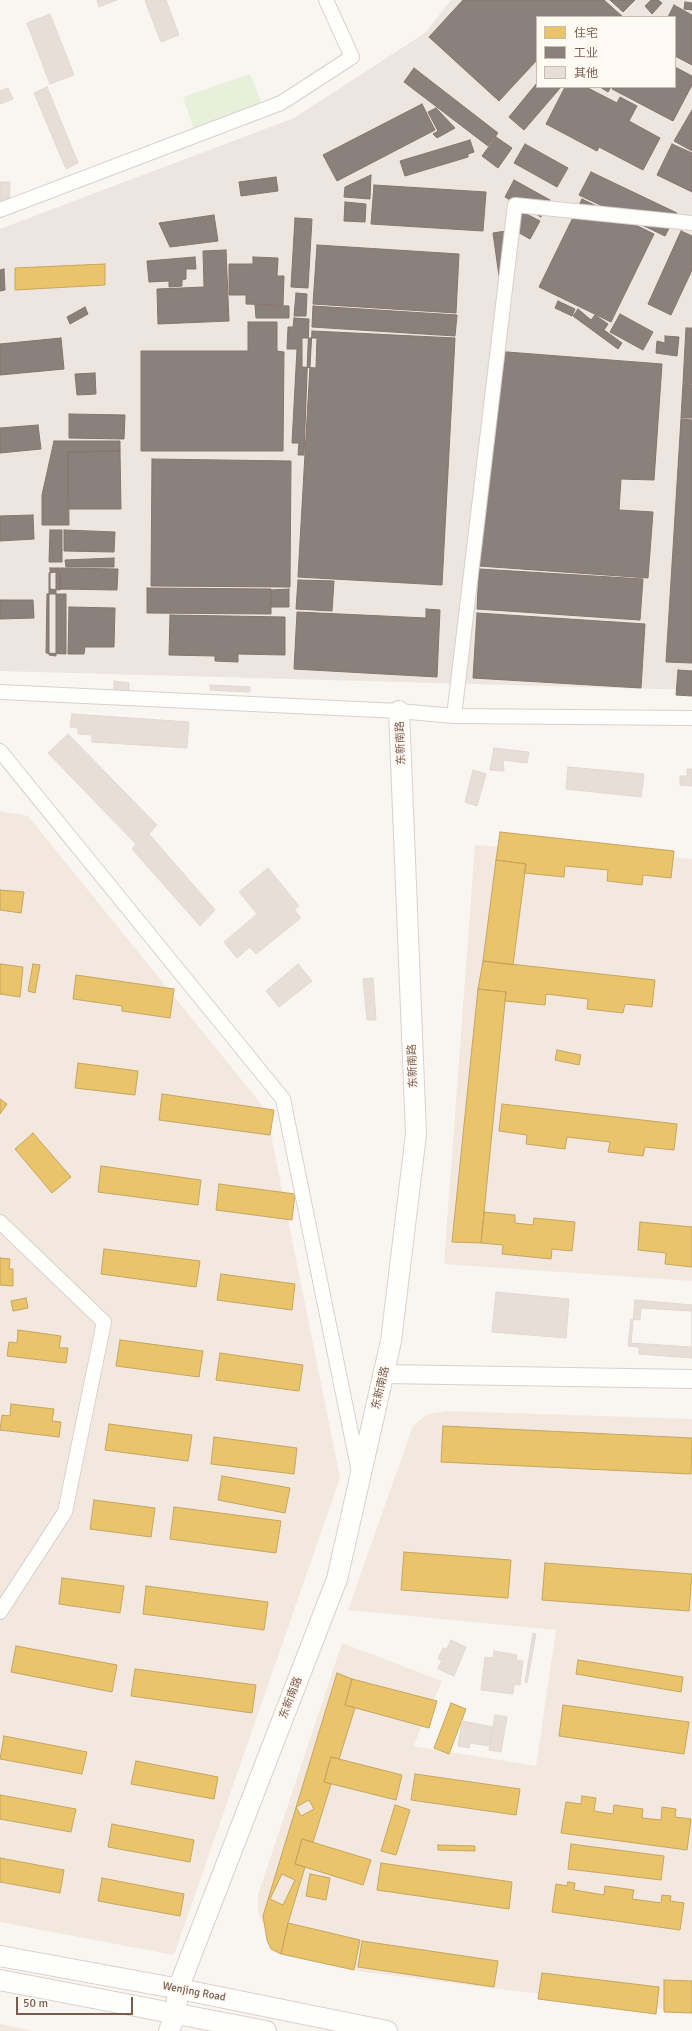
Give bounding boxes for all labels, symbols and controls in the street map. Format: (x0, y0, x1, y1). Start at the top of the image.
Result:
legend (536, 16, 676, 88)
text: 住宅 (574, 26, 598, 41)
text: 工业 (574, 46, 598, 61)
text: 其他 (574, 66, 598, 81)
street label: 东新南路 (394, 721, 408, 765)
street label: 东新南路 (406, 1044, 420, 1088)
street label: 东新南路 (370, 1365, 392, 1411)
street label: 东新南路 (277, 1675, 305, 1721)
street label: Wenjing Road (161, 1979, 227, 2005)
scale bar (18, 1989, 135, 2015)
text: 50 m (23, 1996, 48, 2011)

